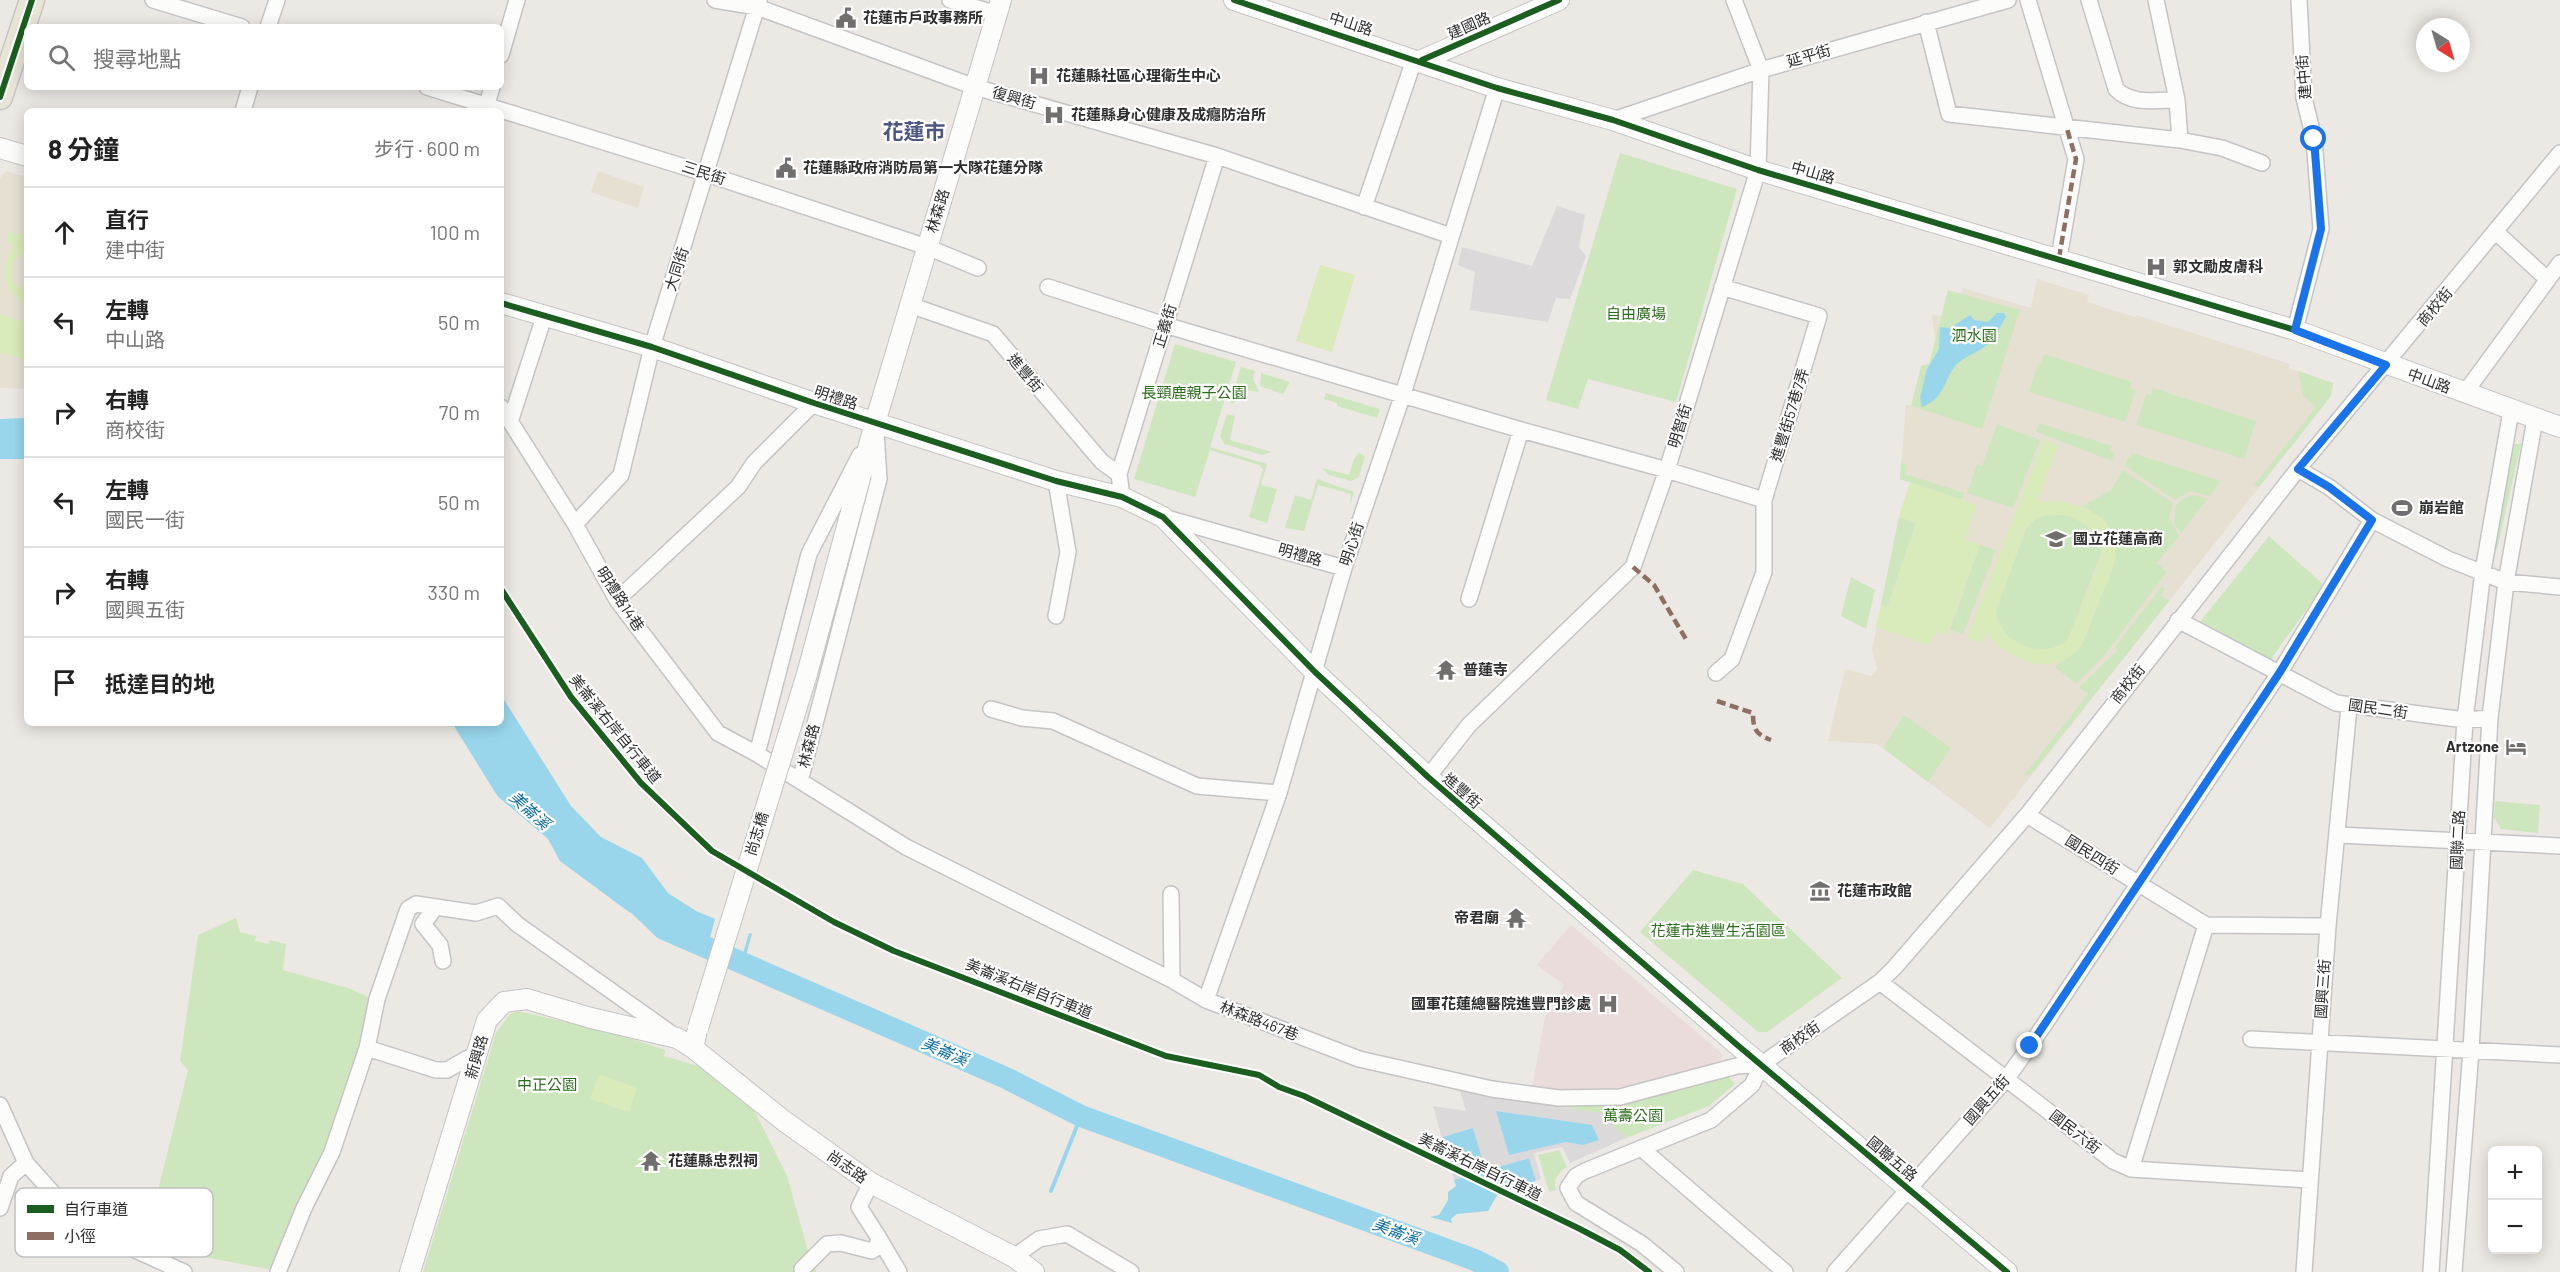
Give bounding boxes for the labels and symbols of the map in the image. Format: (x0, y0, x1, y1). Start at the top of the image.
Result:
public building icon: 花蓮市戶政事務所 (834, 6, 858, 30)
place label: 花蓮市戶政事務所 (863, 8, 983, 26)
street label: 中山路 (1327, 8, 1375, 39)
street label: 建國路 (1444, 8, 1493, 42)
north arrow (2416, 18, 2470, 72)
street label: 延平街 (1785, 40, 1833, 70)
street label: 建中街 (2292, 54, 2314, 100)
hospital icon: 花蓮縣社區心理衛生中心 (1027, 64, 1051, 88)
place label: 花蓮縣社區心理衛生中心 (1056, 66, 1221, 84)
street label: 復興街 (990, 82, 1038, 112)
hospital icon: 花蓮縣身心健康及成癮防治所 (1042, 103, 1066, 127)
place label: 花蓮縣身心健康及成癮防治所 (1071, 105, 1266, 123)
district label: 花蓮市 (883, 118, 946, 143)
route start (2300, 125, 2326, 151)
public building icon: 花蓮縣政府消防局第一大隊花蓮分隊 (774, 156, 798, 180)
street label: 三民街 (680, 157, 728, 188)
street label: 中山路 (1789, 157, 1837, 187)
place label: 花蓮縣政府消防局第一大隊花蓮分隊 (803, 158, 1043, 176)
street label: 林森路 (922, 187, 952, 235)
street label: 大同街 (661, 245, 692, 293)
hospital icon: 郭文勵皮膚科 (2144, 255, 2168, 279)
place label: 郭文勵皮膚科 (2173, 257, 2263, 275)
street label: 商校街 (2413, 283, 2456, 329)
street label: 正義街 (1149, 302, 1179, 350)
park label: 自由廣場 (1606, 304, 1666, 322)
park label: 泗水園 (1951, 326, 1997, 344)
street label: 進豐街 (1004, 349, 1047, 395)
street label: 中山路 (2405, 364, 2454, 396)
street label: 進豐街57巷7弄 (1766, 366, 1812, 464)
street label: 明禮路 (812, 382, 860, 413)
park label: 長頸鹿親子公園 (1141, 383, 1247, 401)
street label: 明智街 (1664, 402, 1694, 450)
sports icon: 崩岩館 (2390, 496, 2414, 520)
place label: 崩岩館 (2419, 498, 2464, 516)
street label: 明心街 (1336, 520, 1367, 568)
school or university icon: 國立花蓮高商 (2044, 527, 2068, 551)
place label: 國立花蓮高商 (2073, 529, 2163, 547)
street label: 明禮路 (1276, 539, 1324, 569)
street label: 明禮路14巷 (593, 563, 648, 634)
temple icon: 普蓮寺 (1434, 658, 1458, 682)
place label: 普蓮寺 (1463, 660, 1508, 678)
street label: 商校街 (2106, 660, 2148, 707)
street label: 美崙溪右岸自行車道 (566, 670, 665, 786)
street label: 國民二街 (2347, 695, 2409, 721)
street label: 林森路 (794, 722, 822, 770)
hotel icon: Artzone (2504, 735, 2528, 759)
place label: Artzone (2446, 737, 2499, 755)
street label: 進豐街 (1440, 769, 1486, 812)
water label: 美崙溪 (506, 787, 556, 834)
street label: 尚志橋 (741, 810, 771, 858)
street label: 國聯二路 (2446, 810, 2468, 870)
street label: 國民四街 (2062, 831, 2123, 878)
museum icon: 花蓮市政館 (1808, 879, 1832, 903)
place label: 花蓮市政館 (1837, 881, 1912, 899)
temple icon: 帝君廟 (1504, 906, 1528, 930)
place label: 帝君廟 (1454, 908, 1499, 926)
park label: 花蓮市進豐生活園區 (1650, 921, 1786, 939)
street label: 美崙溪右岸自行車道 (963, 954, 1095, 1022)
street label: 國興三街 (2311, 958, 2333, 1019)
hospital icon: 國軍花蓮總醫院進豐門診處 (1596, 992, 1620, 1016)
place label: 國軍花蓮總醫院進豐門診處 (1411, 994, 1591, 1012)
street label: 林森路467巷 (1217, 997, 1301, 1043)
street label: 商校街 (1776, 1017, 1823, 1057)
water label: 美崙溪 (919, 1032, 973, 1069)
route end (2016, 1032, 2042, 1058)
street label: 新興路 (461, 1033, 491, 1081)
street label: 國興五街 (1960, 1071, 2013, 1128)
park label: 中正公園 (517, 1075, 577, 1093)
park label: 萬壽公園 (1603, 1106, 1663, 1124)
street label: 國民六街 (2046, 1106, 2105, 1157)
street label: 美崙溪右岸自行車道 (1416, 1128, 1545, 1204)
street label: 國聯五路 (1864, 1132, 1921, 1184)
street label: 尚志路 (824, 1146, 871, 1186)
temple icon: 花蓮縣忠烈祠 (639, 1149, 663, 1173)
place label: 花蓮縣忠烈祠 (668, 1151, 758, 1169)
legend (15, 1188, 213, 1257)
text: 自行車道 (64, 1199, 128, 1218)
water label: 美崙溪 (1370, 1213, 1424, 1248)
text: 小徑 (64, 1226, 96, 1245)

